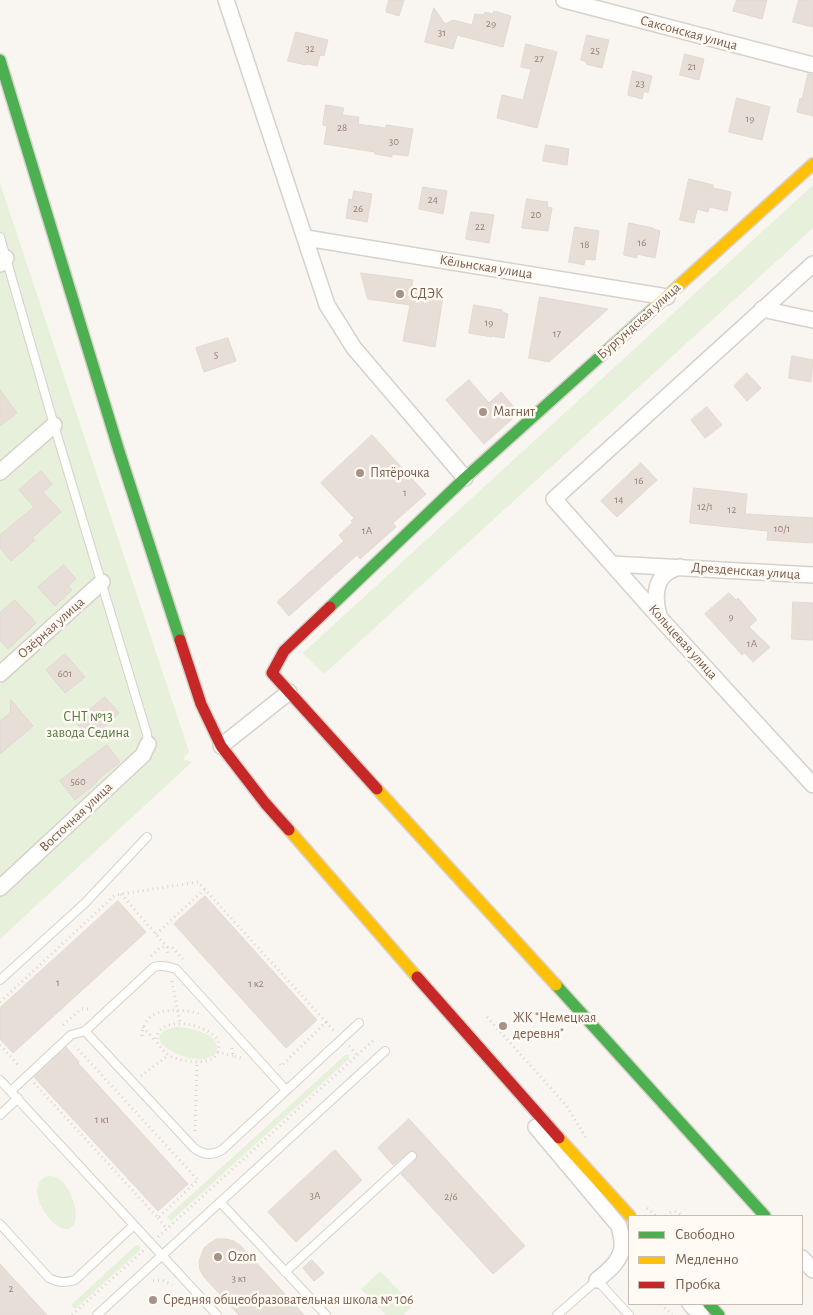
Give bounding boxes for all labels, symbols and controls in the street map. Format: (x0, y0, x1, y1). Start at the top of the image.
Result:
street label: Саксонская улица (638, 12, 740, 54)
house number: 29 (486, 17, 496, 31)
house number: 31 (438, 26, 446, 40)
house number: 32 (305, 42, 315, 56)
house number: 25 (590, 44, 600, 58)
house number: 27 (534, 52, 544, 66)
house number: 21 (688, 60, 696, 74)
house number: 23 (635, 77, 645, 91)
house number: 19 (746, 112, 754, 126)
house number: 28 (337, 121, 347, 135)
house number: 30 (389, 135, 399, 149)
house number: 24 (428, 193, 438, 207)
house number: 26 (353, 202, 363, 216)
house number: 20 (531, 208, 541, 222)
house number: 22 (475, 220, 485, 234)
house number: 16 (638, 236, 646, 250)
house number: 18 (581, 238, 589, 252)
street label: Кёльнская улица (438, 251, 534, 283)
street label: Бургундская улица (594, 279, 684, 363)
place label: СДЭК (410, 286, 443, 302)
marker: СДЭК (394, 288, 406, 300)
house number: 19 (485, 316, 493, 330)
house number: 17 (553, 327, 561, 341)
house number: 5 (214, 348, 218, 362)
place label: Магнит (493, 404, 535, 420)
marker: Магнит (477, 406, 489, 418)
place label: Пятёрочка (370, 465, 430, 481)
marker: Пятёрочка (354, 467, 366, 479)
house number: 16 (635, 474, 643, 488)
house number: 1 (403, 486, 407, 500)
house number: 14 (614, 493, 624, 507)
house number: 12/1 (697, 500, 713, 514)
house number: 12 (728, 503, 736, 517)
house number: 10/1 (774, 522, 790, 536)
house number: 1А (362, 524, 372, 538)
street label: Дрезденская улица (691, 559, 801, 583)
street label: Озёрная улица (14, 594, 88, 662)
street label: Кольцевая улица (645, 601, 721, 683)
house number: 9 (728, 610, 734, 624)
house number: 1А (747, 637, 757, 651)
house number: 601 (58, 667, 72, 681)
park label: СНТ №13 завода Седина (47, 709, 129, 742)
house number: 560 (70, 775, 86, 789)
street label: Восточная улица (36, 779, 116, 855)
house number: 1 (56, 976, 60, 990)
house number: 1 к2 (248, 977, 264, 991)
place label: ЖК "Немецкая деревня" (513, 1010, 596, 1042)
marker: ЖК "Немецкая деревня" (497, 1020, 509, 1032)
house number: 1 к1 (95, 1113, 109, 1127)
house number: 3А (310, 1189, 320, 1203)
house number: 2/6 (444, 1190, 458, 1204)
legend (628, 1215, 803, 1305)
text: Свободно (675, 1227, 735, 1242)
place label: Ozon (228, 1249, 256, 1265)
marker: Ozon (212, 1251, 224, 1263)
text: Медленно (675, 1252, 739, 1267)
house number: 3 к1 (231, 1272, 247, 1286)
text: Пробка (675, 1277, 721, 1292)
house number: 2 (8, 1282, 14, 1296)
place label: Средняя общеобразовательная школа № 106 (163, 1292, 414, 1308)
marker: Средняя общеобразовательная школа № 106 (147, 1294, 159, 1306)

